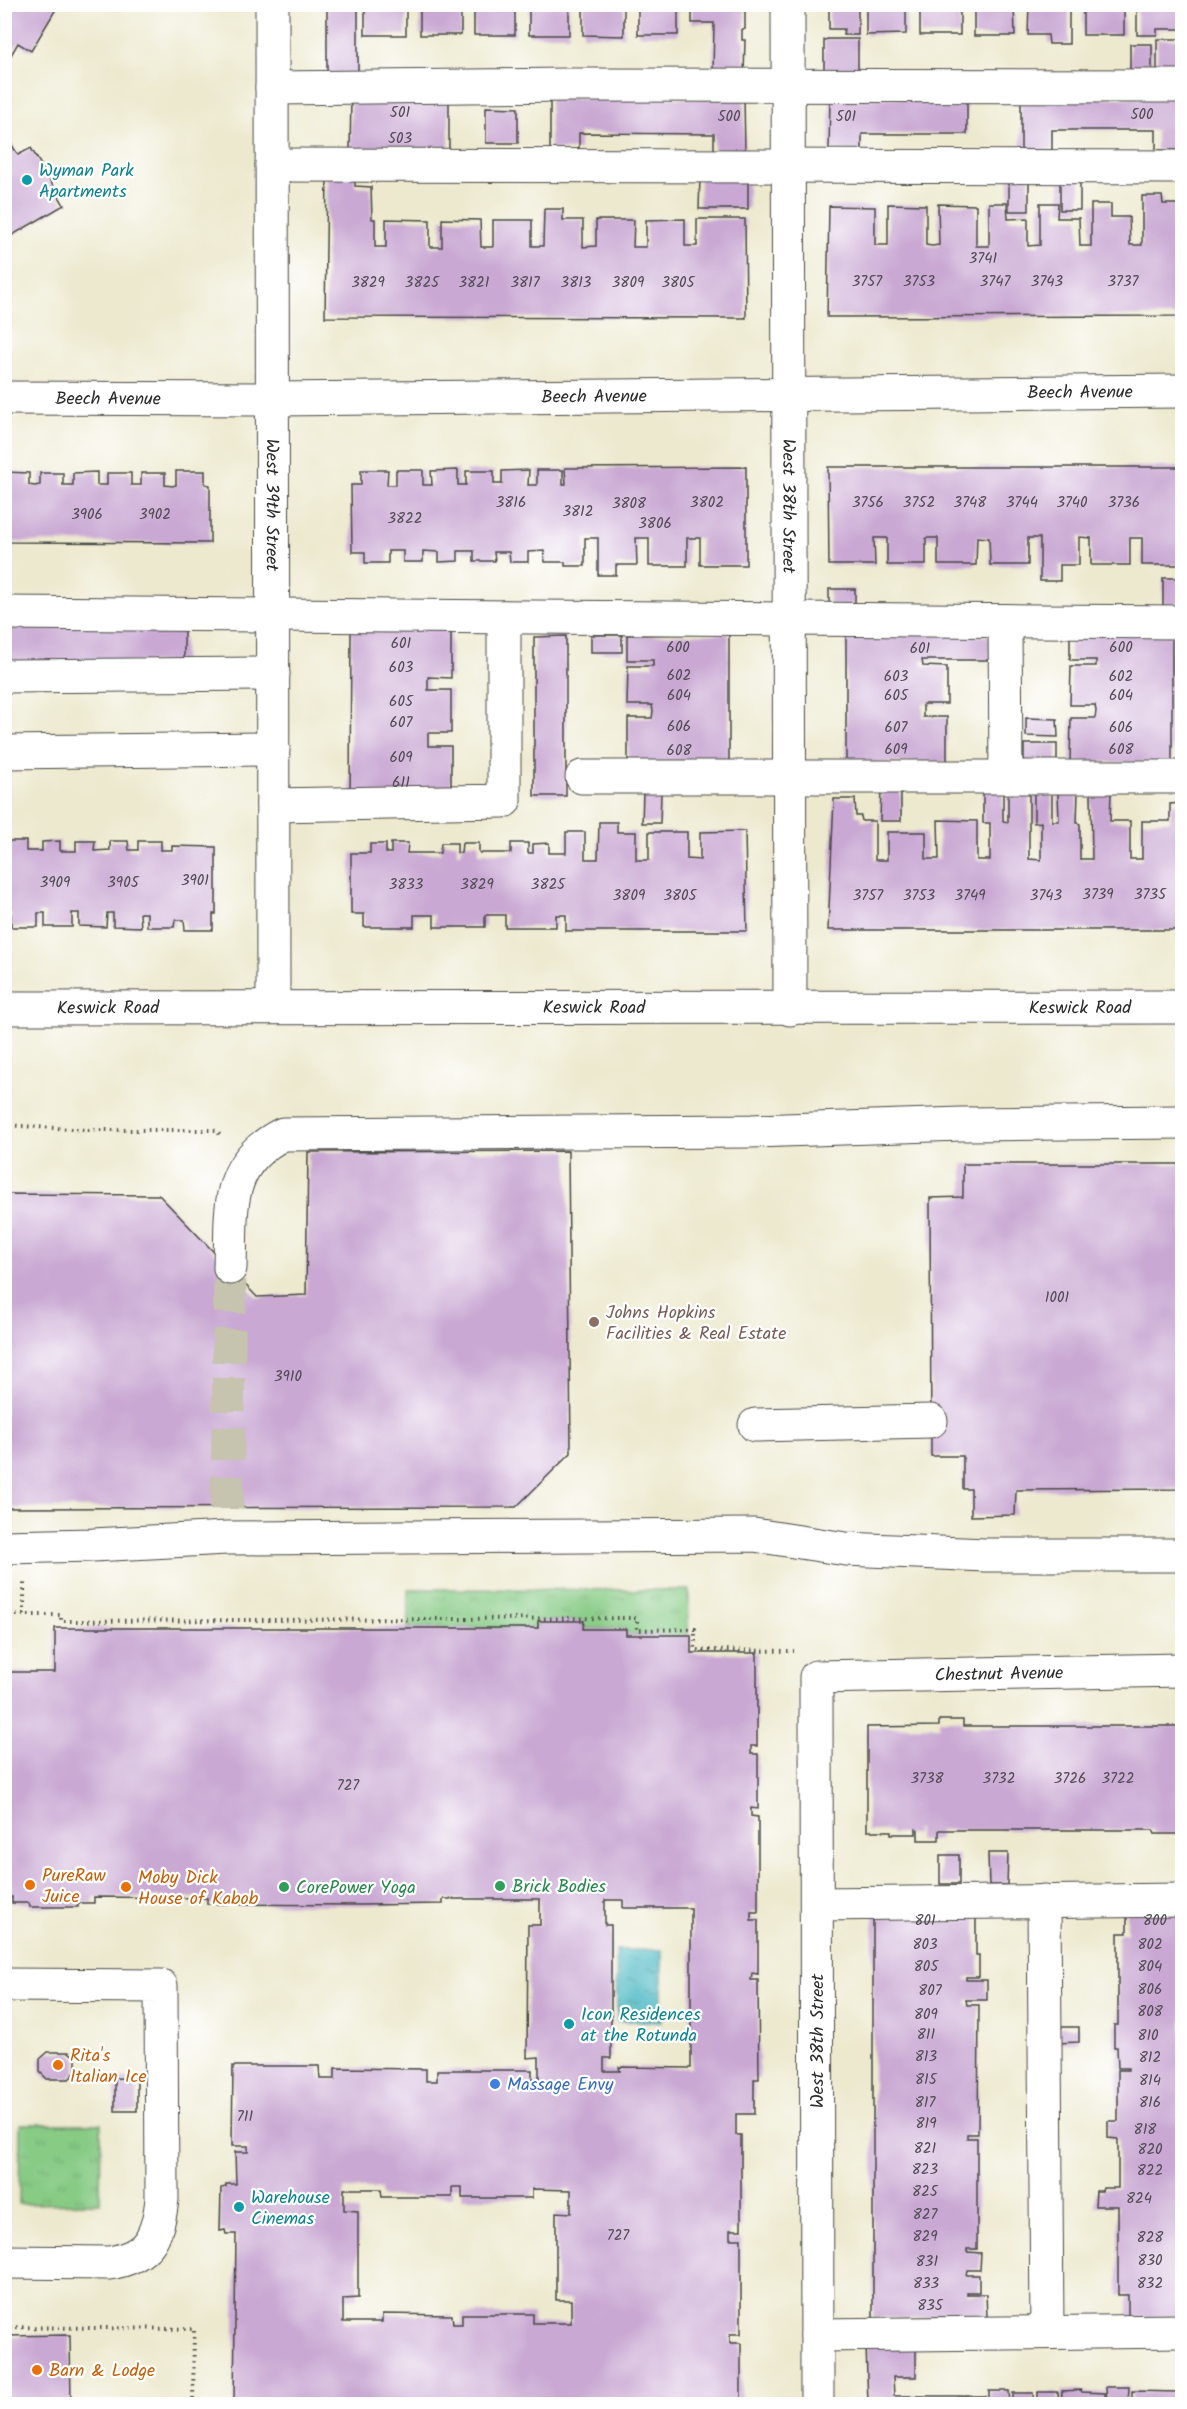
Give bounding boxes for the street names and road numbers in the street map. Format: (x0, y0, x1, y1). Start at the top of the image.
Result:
street label: Beech Avenue (1027, 378, 1133, 408)
street label: Beech Avenue (541, 383, 647, 413)
street label: Beech Avenue (55, 385, 161, 415)
street label: West 39th Street (256, 439, 286, 572)
street label: West 38th Street (773, 439, 802, 574)
street label: Keswick Road (57, 994, 160, 1024)
street label: Keswick Road (543, 994, 646, 1023)
street label: Keswick Road (1029, 994, 1132, 1024)
street label: Chestnut Avenue (934, 1659, 1064, 1691)
street label: West 38th Street (804, 1973, 833, 2108)

